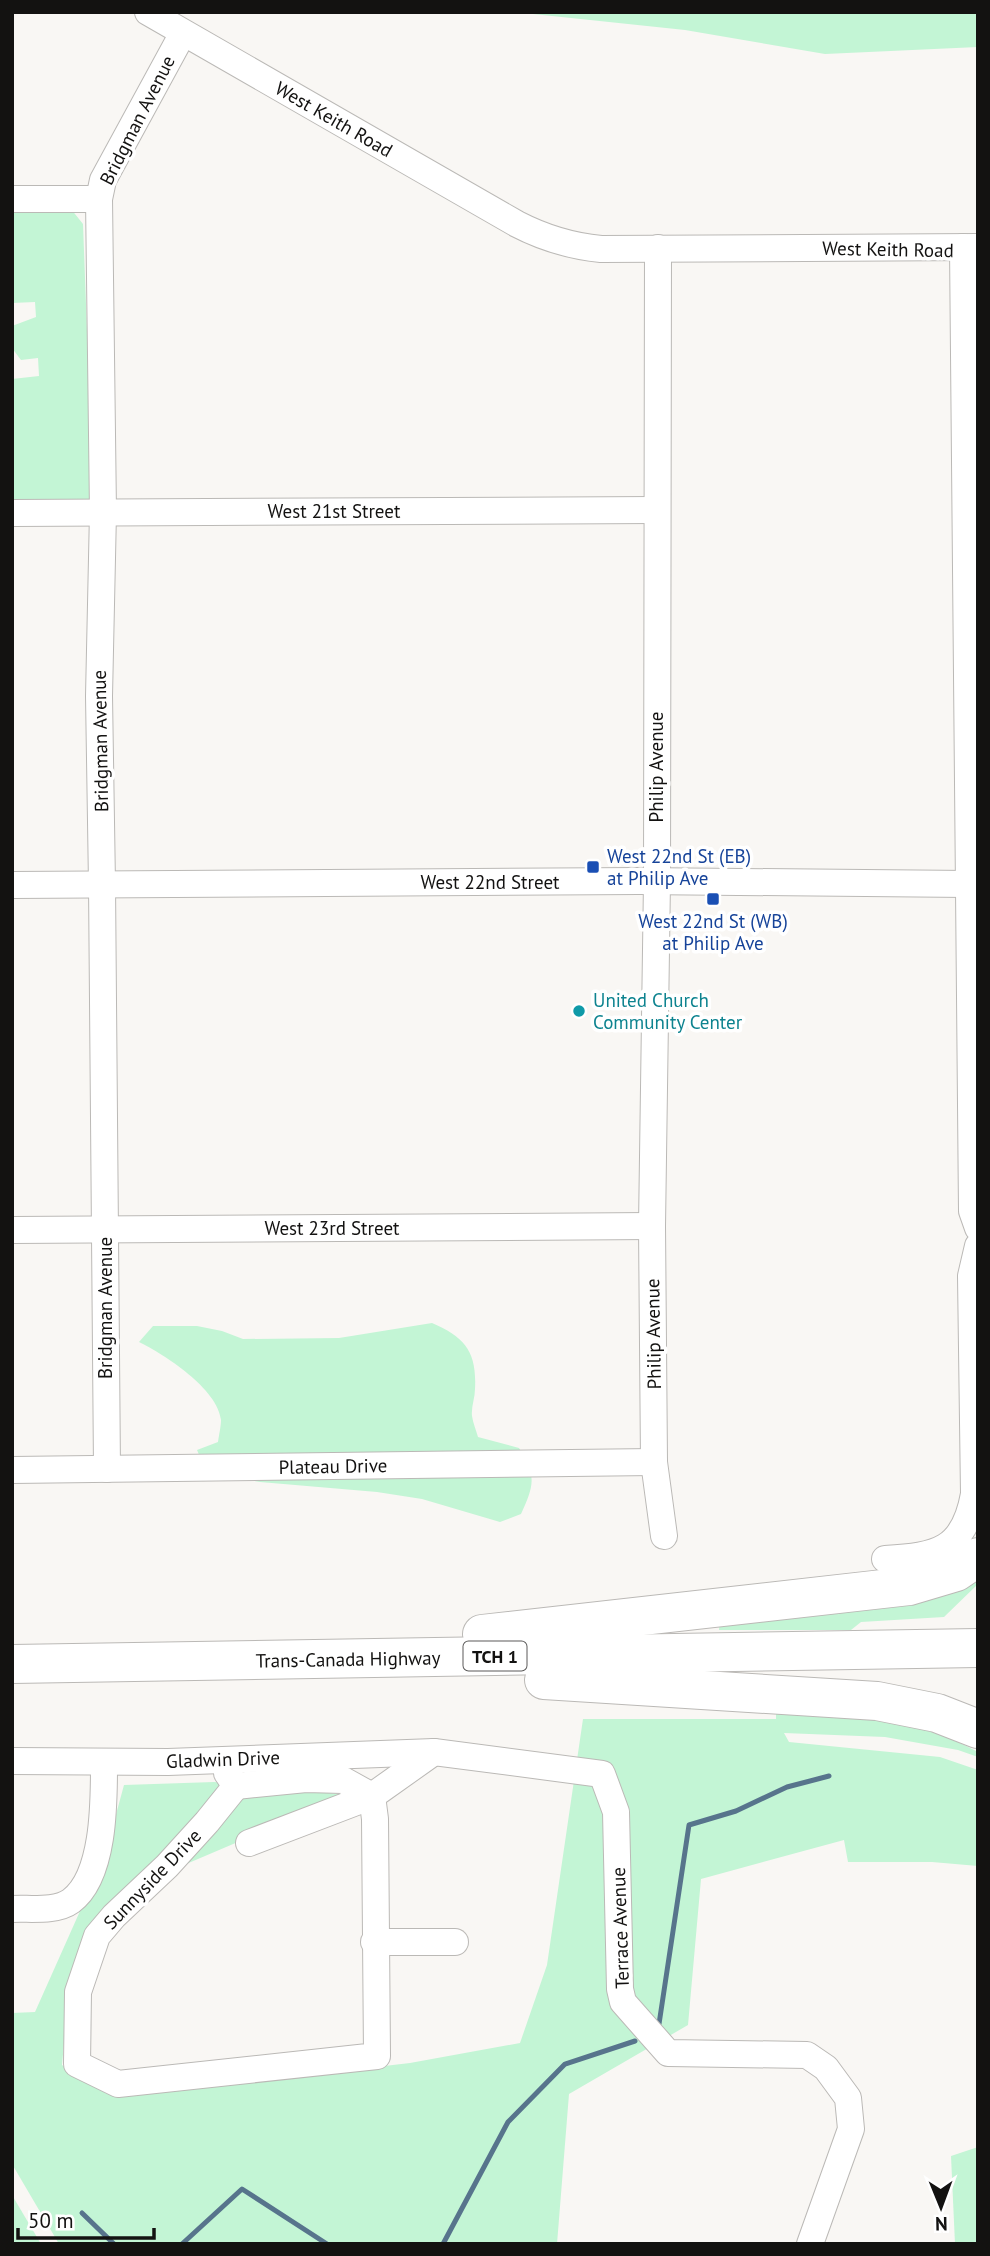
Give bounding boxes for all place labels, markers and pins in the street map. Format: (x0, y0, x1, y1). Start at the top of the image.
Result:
place label: West 22nd St (EB) at Philip Ave (607, 844, 751, 890)
marker: West 22nd St (EB) at Philip Ave (585, 859, 601, 875)
marker: West 22nd St (WB) at Philip Ave (705, 891, 721, 907)
place label: West 22nd St (WB) at Philip Ave (638, 909, 788, 955)
place label: United Church Community Center (593, 988, 743, 1034)
marker: United Church Community Center (571, 1003, 587, 1019)

